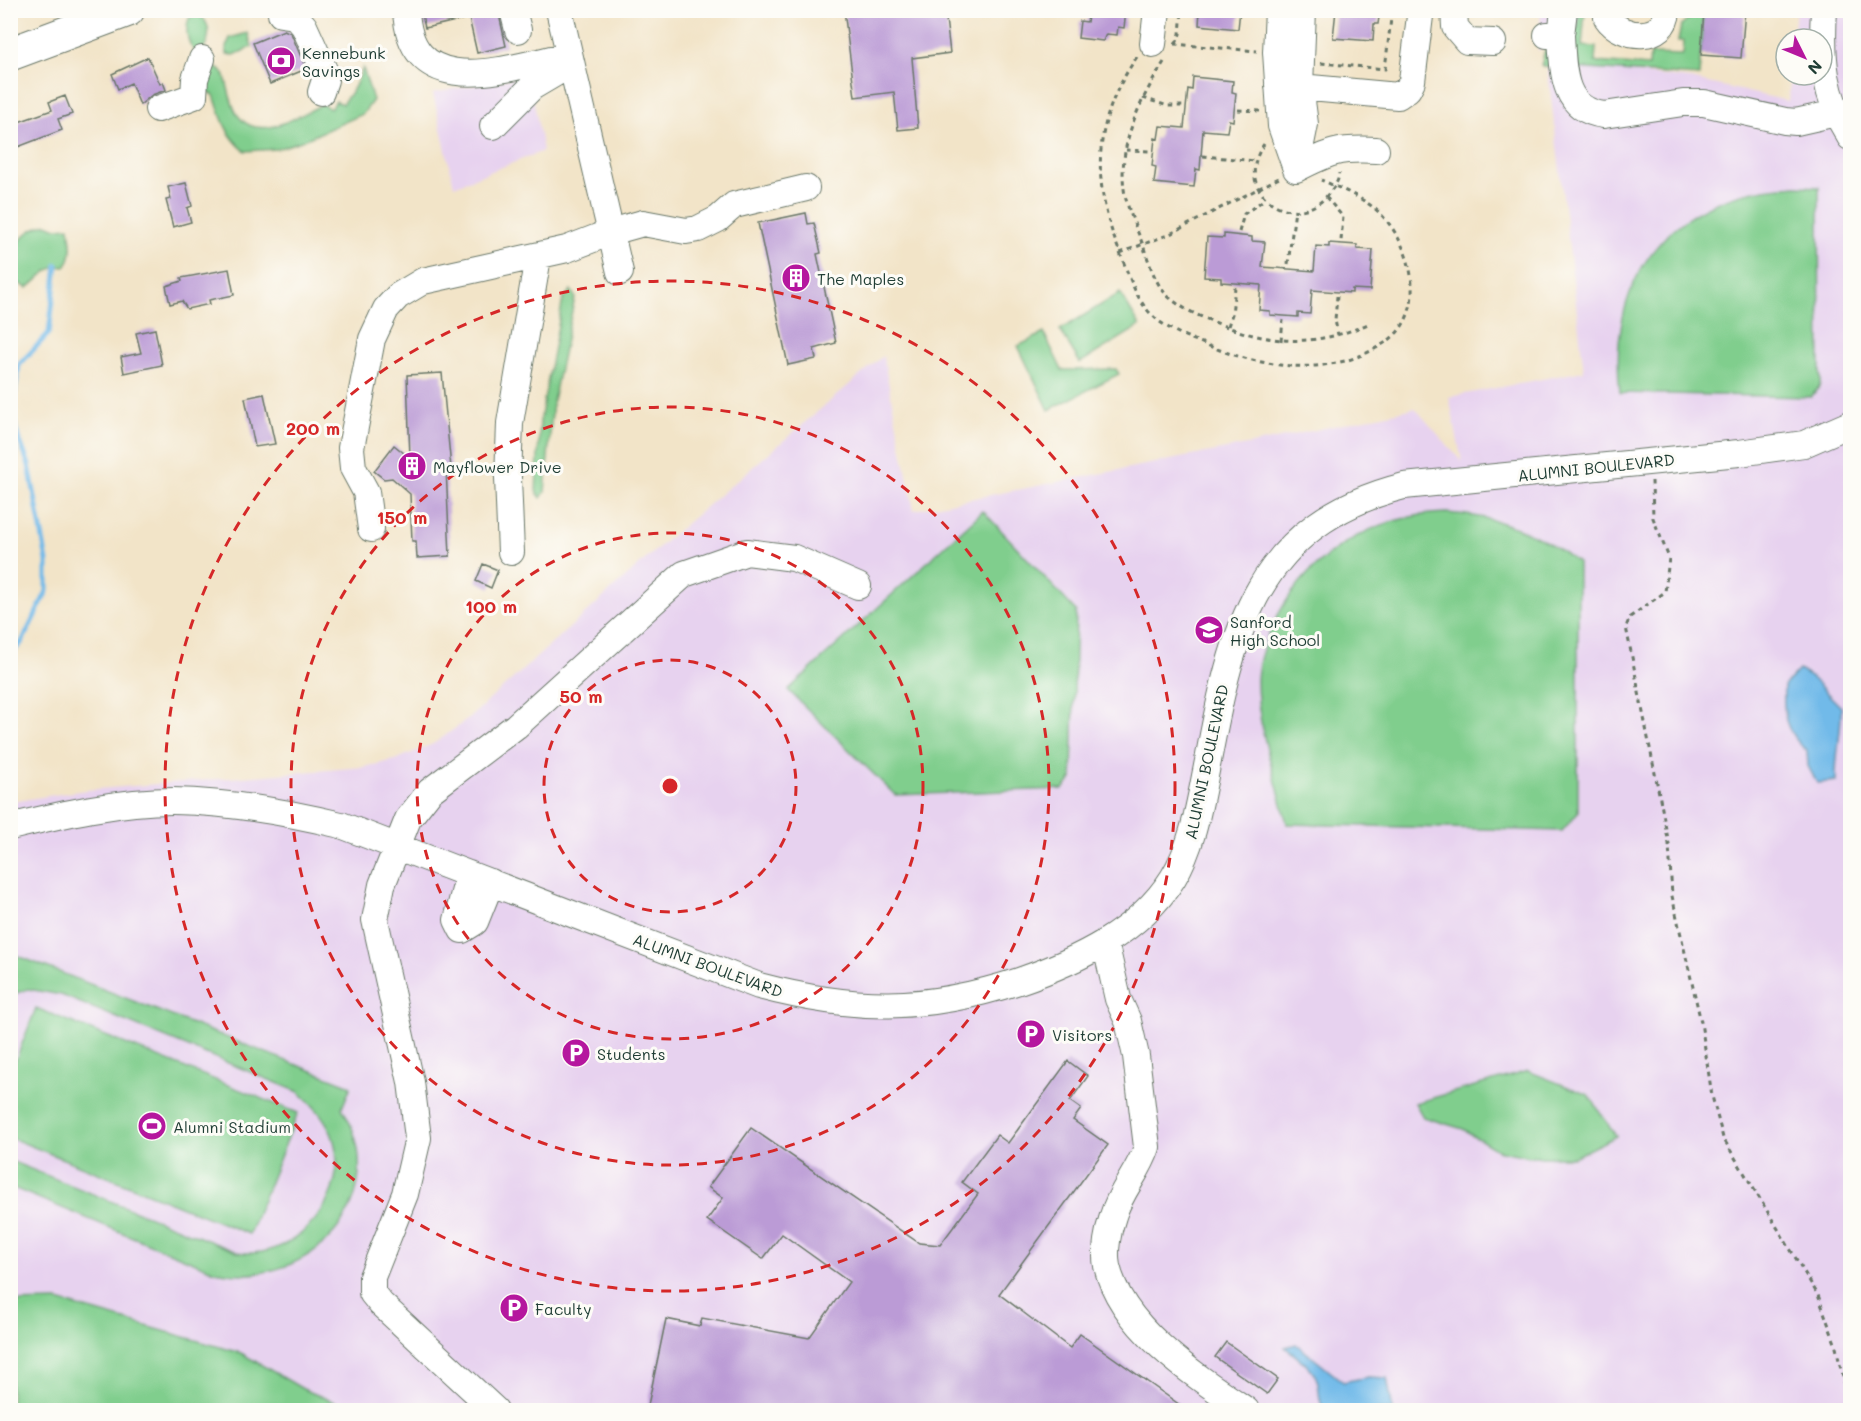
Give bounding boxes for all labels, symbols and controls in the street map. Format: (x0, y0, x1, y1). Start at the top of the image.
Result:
north arrow (1774, 27, 1834, 87)
place label: Kennebunk Savings (302, 42, 386, 81)
bank icon: Kennebunk Savings (265, 45, 297, 77)
text: N (1804, 56, 1827, 79)
building icon: The Maples (780, 262, 812, 294)
place label: The Maples (817, 268, 904, 289)
text: 200 m (286, 416, 340, 440)
street label: ALUMNI BOULEVARD (1516, 448, 1676, 486)
building icon: Mayflower Drive (396, 450, 428, 482)
place label: Mayflower Drive (433, 456, 562, 477)
text: 150 m (377, 505, 427, 529)
text: 100 m (465, 594, 517, 618)
place label: Sanford High School (1230, 611, 1320, 650)
school or university icon: Sanford High School (1193, 614, 1225, 646)
street label: ALUMNI BOULEVARD (1179, 683, 1233, 841)
text: 50 m (560, 684, 602, 708)
centre of rings (660, 776, 680, 796)
street label: ALUMNI BOULEVARD (630, 928, 786, 1002)
parking icon: Visitors (1015, 1018, 1047, 1050)
place label: Visitors (1052, 1024, 1112, 1045)
parking icon: Students (560, 1037, 592, 1069)
place label: Students (597, 1043, 666, 1064)
sports icon: Alumni Stadium (136, 1110, 168, 1142)
place label: Alumni Stadium (173, 1116, 291, 1137)
parking icon: Faculty (498, 1292, 530, 1324)
place label: Faculty (535, 1298, 591, 1319)

